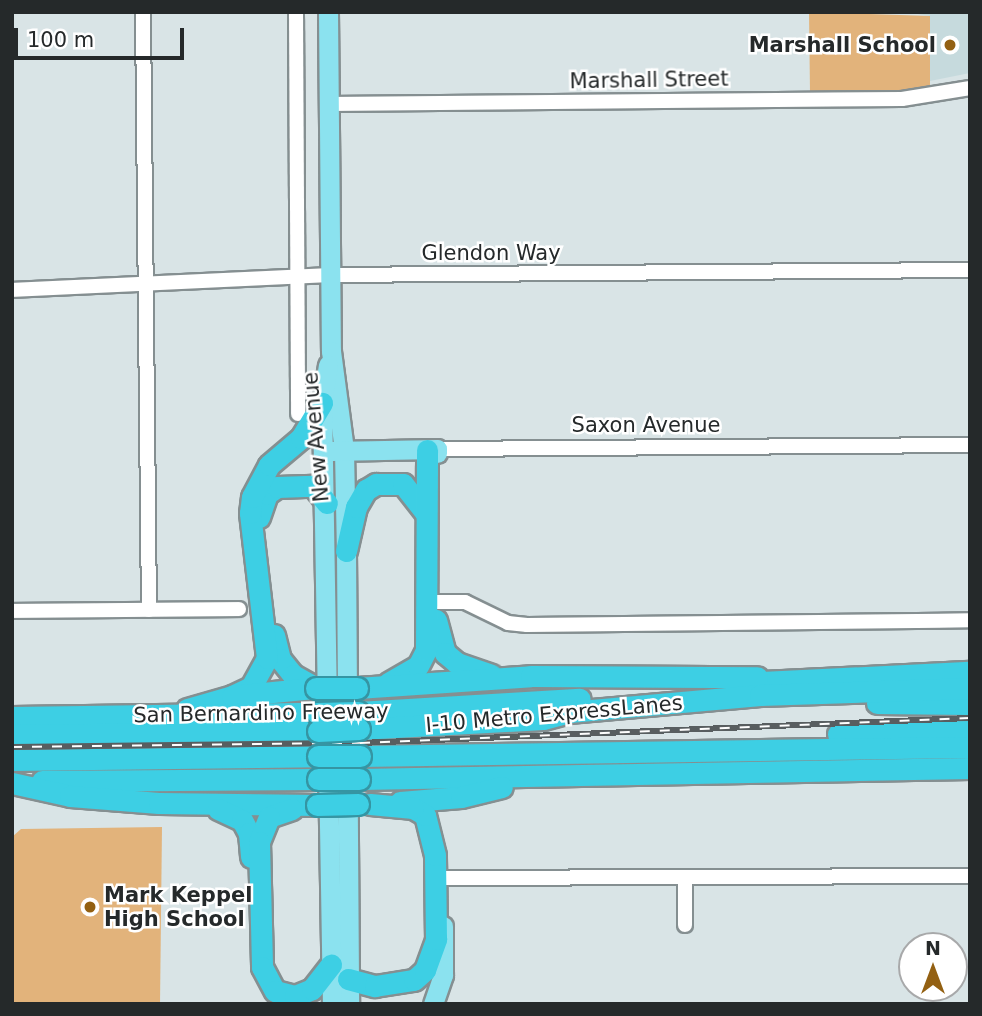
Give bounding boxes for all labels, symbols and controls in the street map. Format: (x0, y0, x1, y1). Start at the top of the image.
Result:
scale bar (18, 14, 187, 58)
text: 100 m (27, 28, 94, 52)
place label: Marshall School (749, 32, 936, 58)
marker: Marshall School (942, 37, 958, 53)
street label: Marshall Street (569, 66, 729, 94)
street label: Glendon Way (421, 240, 561, 266)
street label: New Avenue (298, 371, 334, 503)
street label: Saxon Avenue (572, 412, 720, 438)
street label: I-10 Metro ExpressLanes (424, 690, 684, 738)
street label: San Bernardino Freeway (133, 698, 389, 728)
place label: Mark Keppel High School (104, 882, 252, 932)
marker: Mark Keppel High School (82, 899, 98, 915)
north arrow (898, 932, 968, 1002)
text: N (925, 937, 941, 959)

